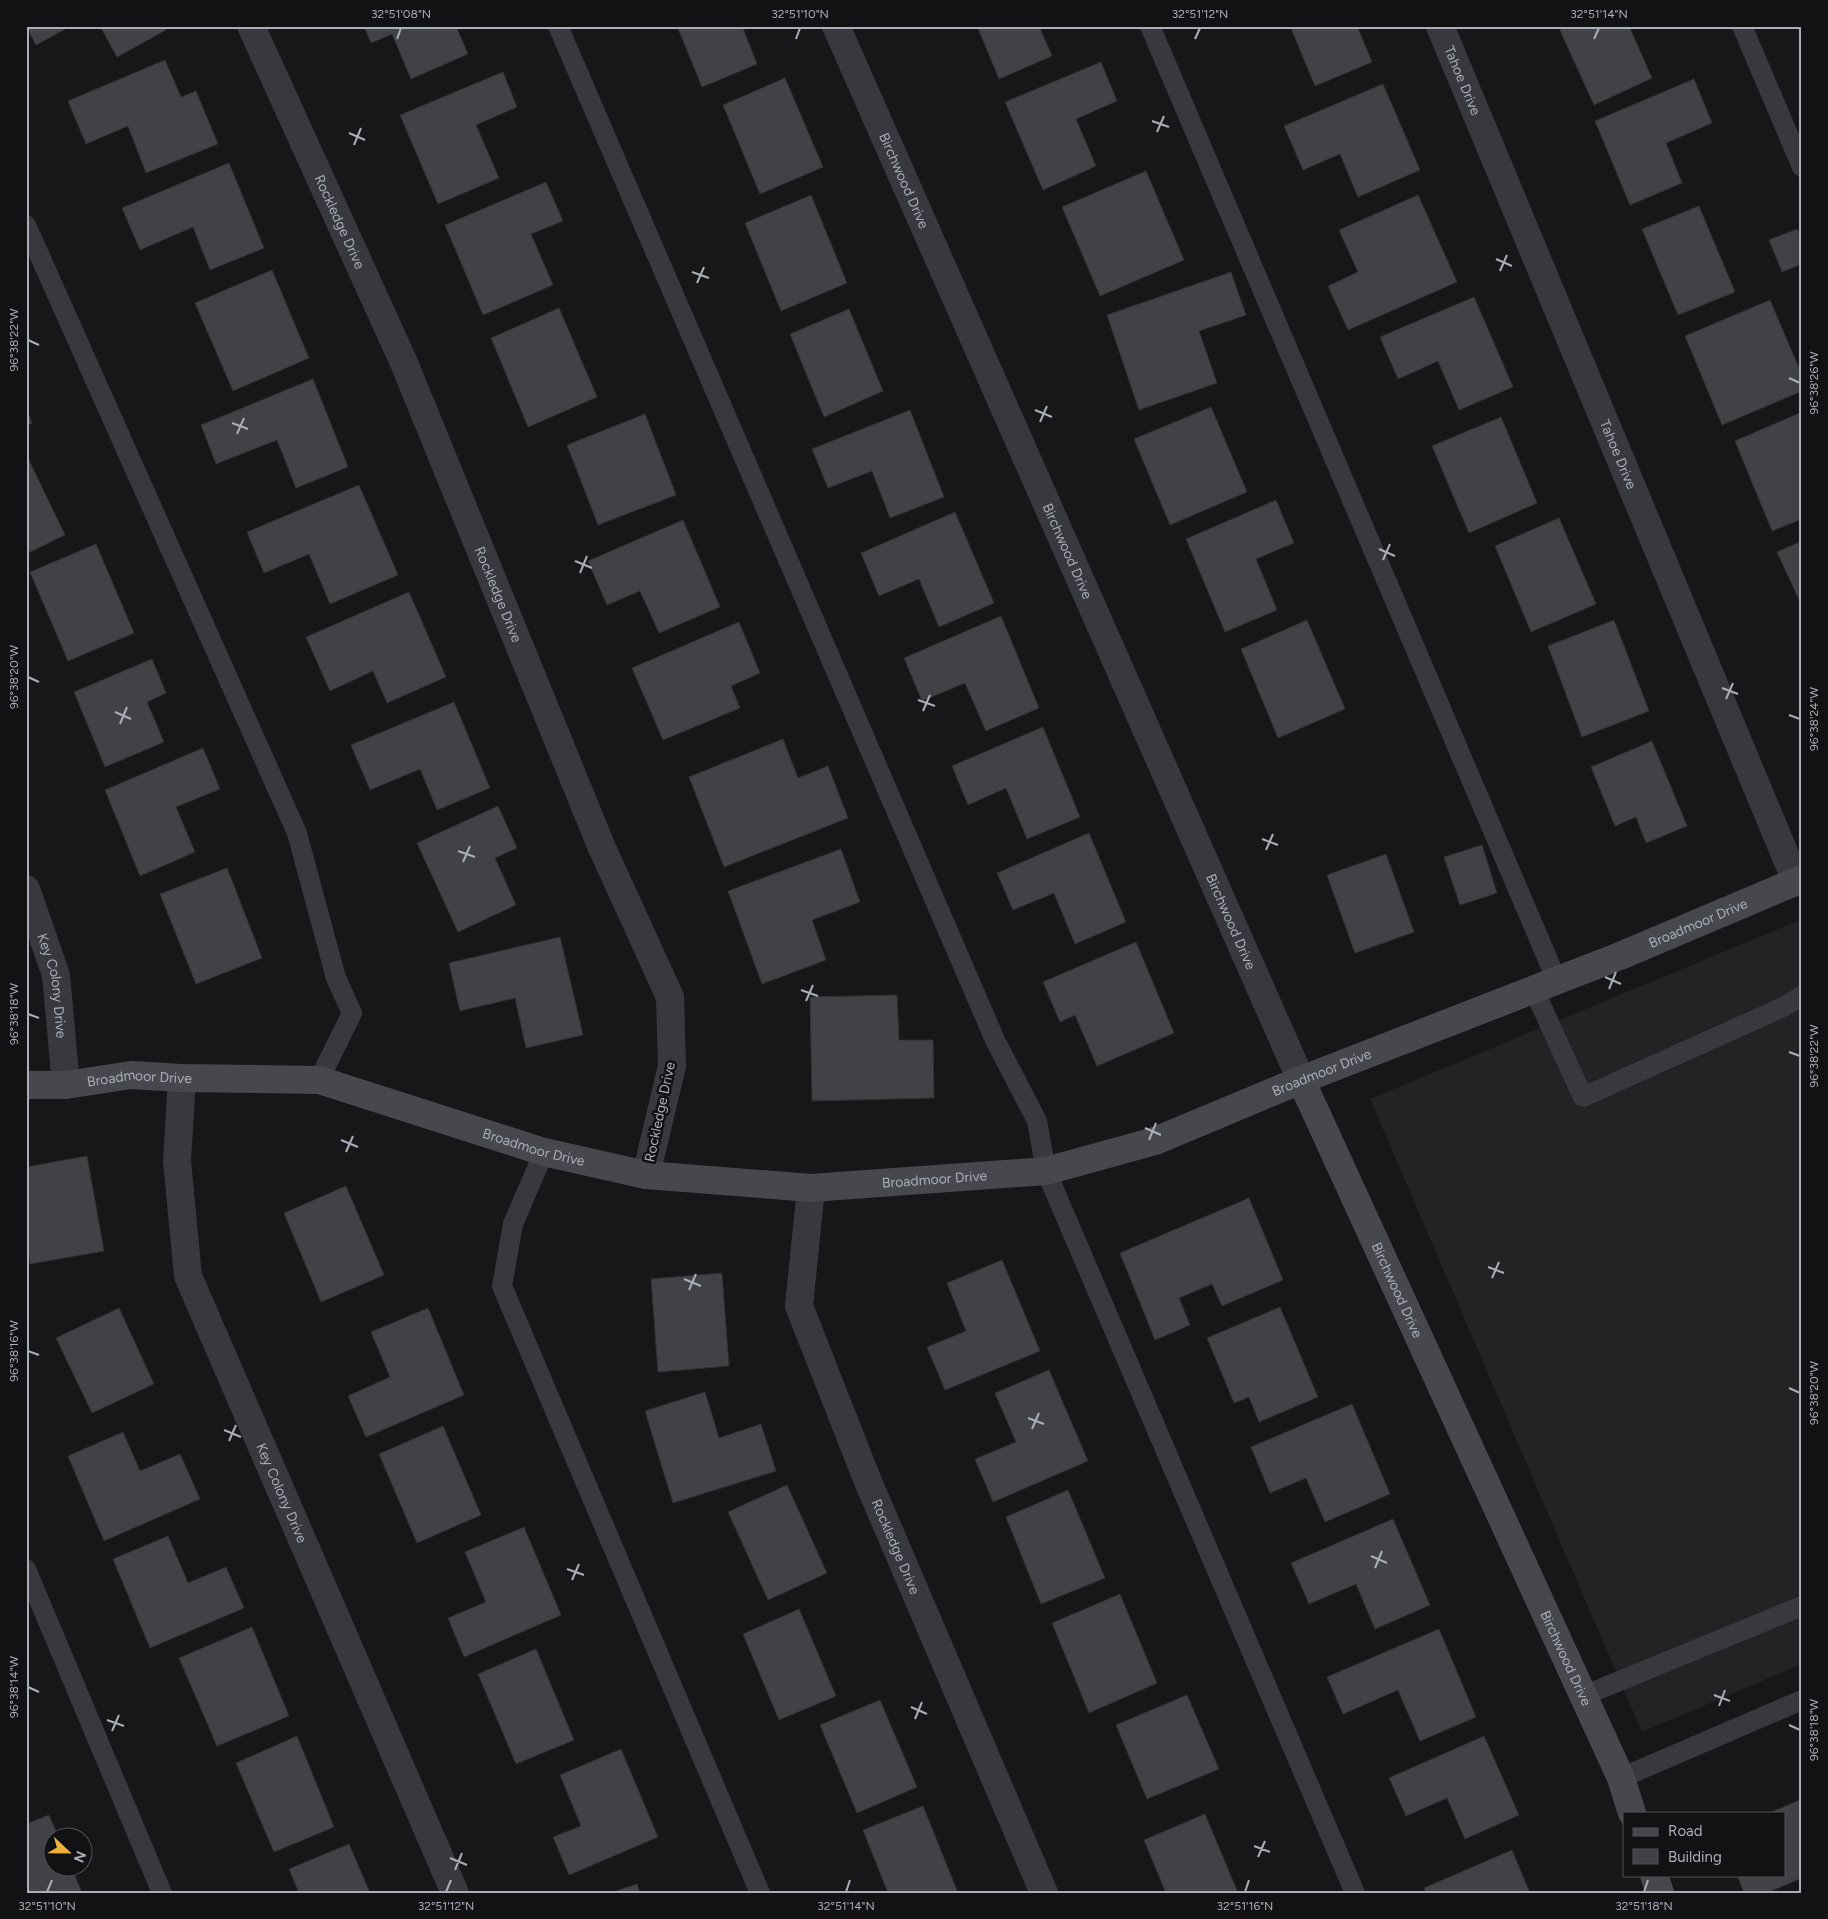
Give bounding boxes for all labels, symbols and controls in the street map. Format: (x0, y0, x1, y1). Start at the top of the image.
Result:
text: 32°51'08"N (371, 7, 431, 21)
text: 32°51'10"N (771, 7, 829, 21)
text: 32°51'12"N (1172, 7, 1228, 21)
text: 32°51'14"N (1570, 7, 1628, 21)
street label: Tahoe Drive (1441, 43, 1485, 118)
street label: Birchwood Drive (876, 130, 933, 231)
street label: Rockledge Drive (311, 172, 369, 272)
text: 96°38'22"W (7, 308, 21, 372)
text: 96°38'26"W (1807, 351, 1821, 415)
street label: Tahoe Drive (1596, 417, 1640, 492)
street label: Birchwood Drive (1039, 501, 1096, 602)
street label: Rockledge Drive (471, 544, 526, 645)
text: 96°38'20"W (7, 644, 21, 709)
text: 96°38'24"W (1807, 687, 1821, 751)
street label: Birchwood Drive (1203, 871, 1260, 973)
street label: Broadmoor Drive (1646, 894, 1750, 951)
street label: Key Colony Drive (34, 931, 70, 1039)
text: 96°38'18"W (7, 983, 21, 1045)
text: 96°38'22"W (1807, 1024, 1821, 1088)
street label: Broadmoor Drive (1269, 1045, 1374, 1100)
street label: Rockledge Drive (641, 1060, 679, 1164)
street label: Broadmoor Drive (86, 1066, 192, 1090)
street label: Broadmoor Drive (481, 1124, 587, 1170)
street label: Broadmoor Drive (881, 1167, 988, 1191)
street label: Birchwood Drive (1368, 1240, 1427, 1341)
text: 96°38'16"W (7, 1320, 21, 1382)
text: 96°38'20"W (1807, 1360, 1821, 1425)
street label: Key Colony Drive (253, 1440, 311, 1546)
street label: Rockledge Drive (868, 1496, 924, 1597)
street label: Birchwood Drive (1537, 1608, 1595, 1709)
text: 96°38'14"W (7, 1655, 21, 1718)
text: 96°38'18"W (1807, 1699, 1821, 1761)
legend (1623, 1812, 1786, 1876)
text: Road (1668, 1822, 1703, 1840)
north arrow (42, 1826, 92, 1876)
text: N (70, 1848, 89, 1865)
text: Building (1668, 1848, 1722, 1866)
text: 32°51'10"N (18, 1899, 76, 1913)
text: 32°51'12"N (418, 1899, 474, 1913)
text: 32°51'14"N (817, 1899, 875, 1913)
text: 32°51'16"N (1217, 1899, 1273, 1913)
text: 32°51'18"N (1615, 1899, 1673, 1913)

